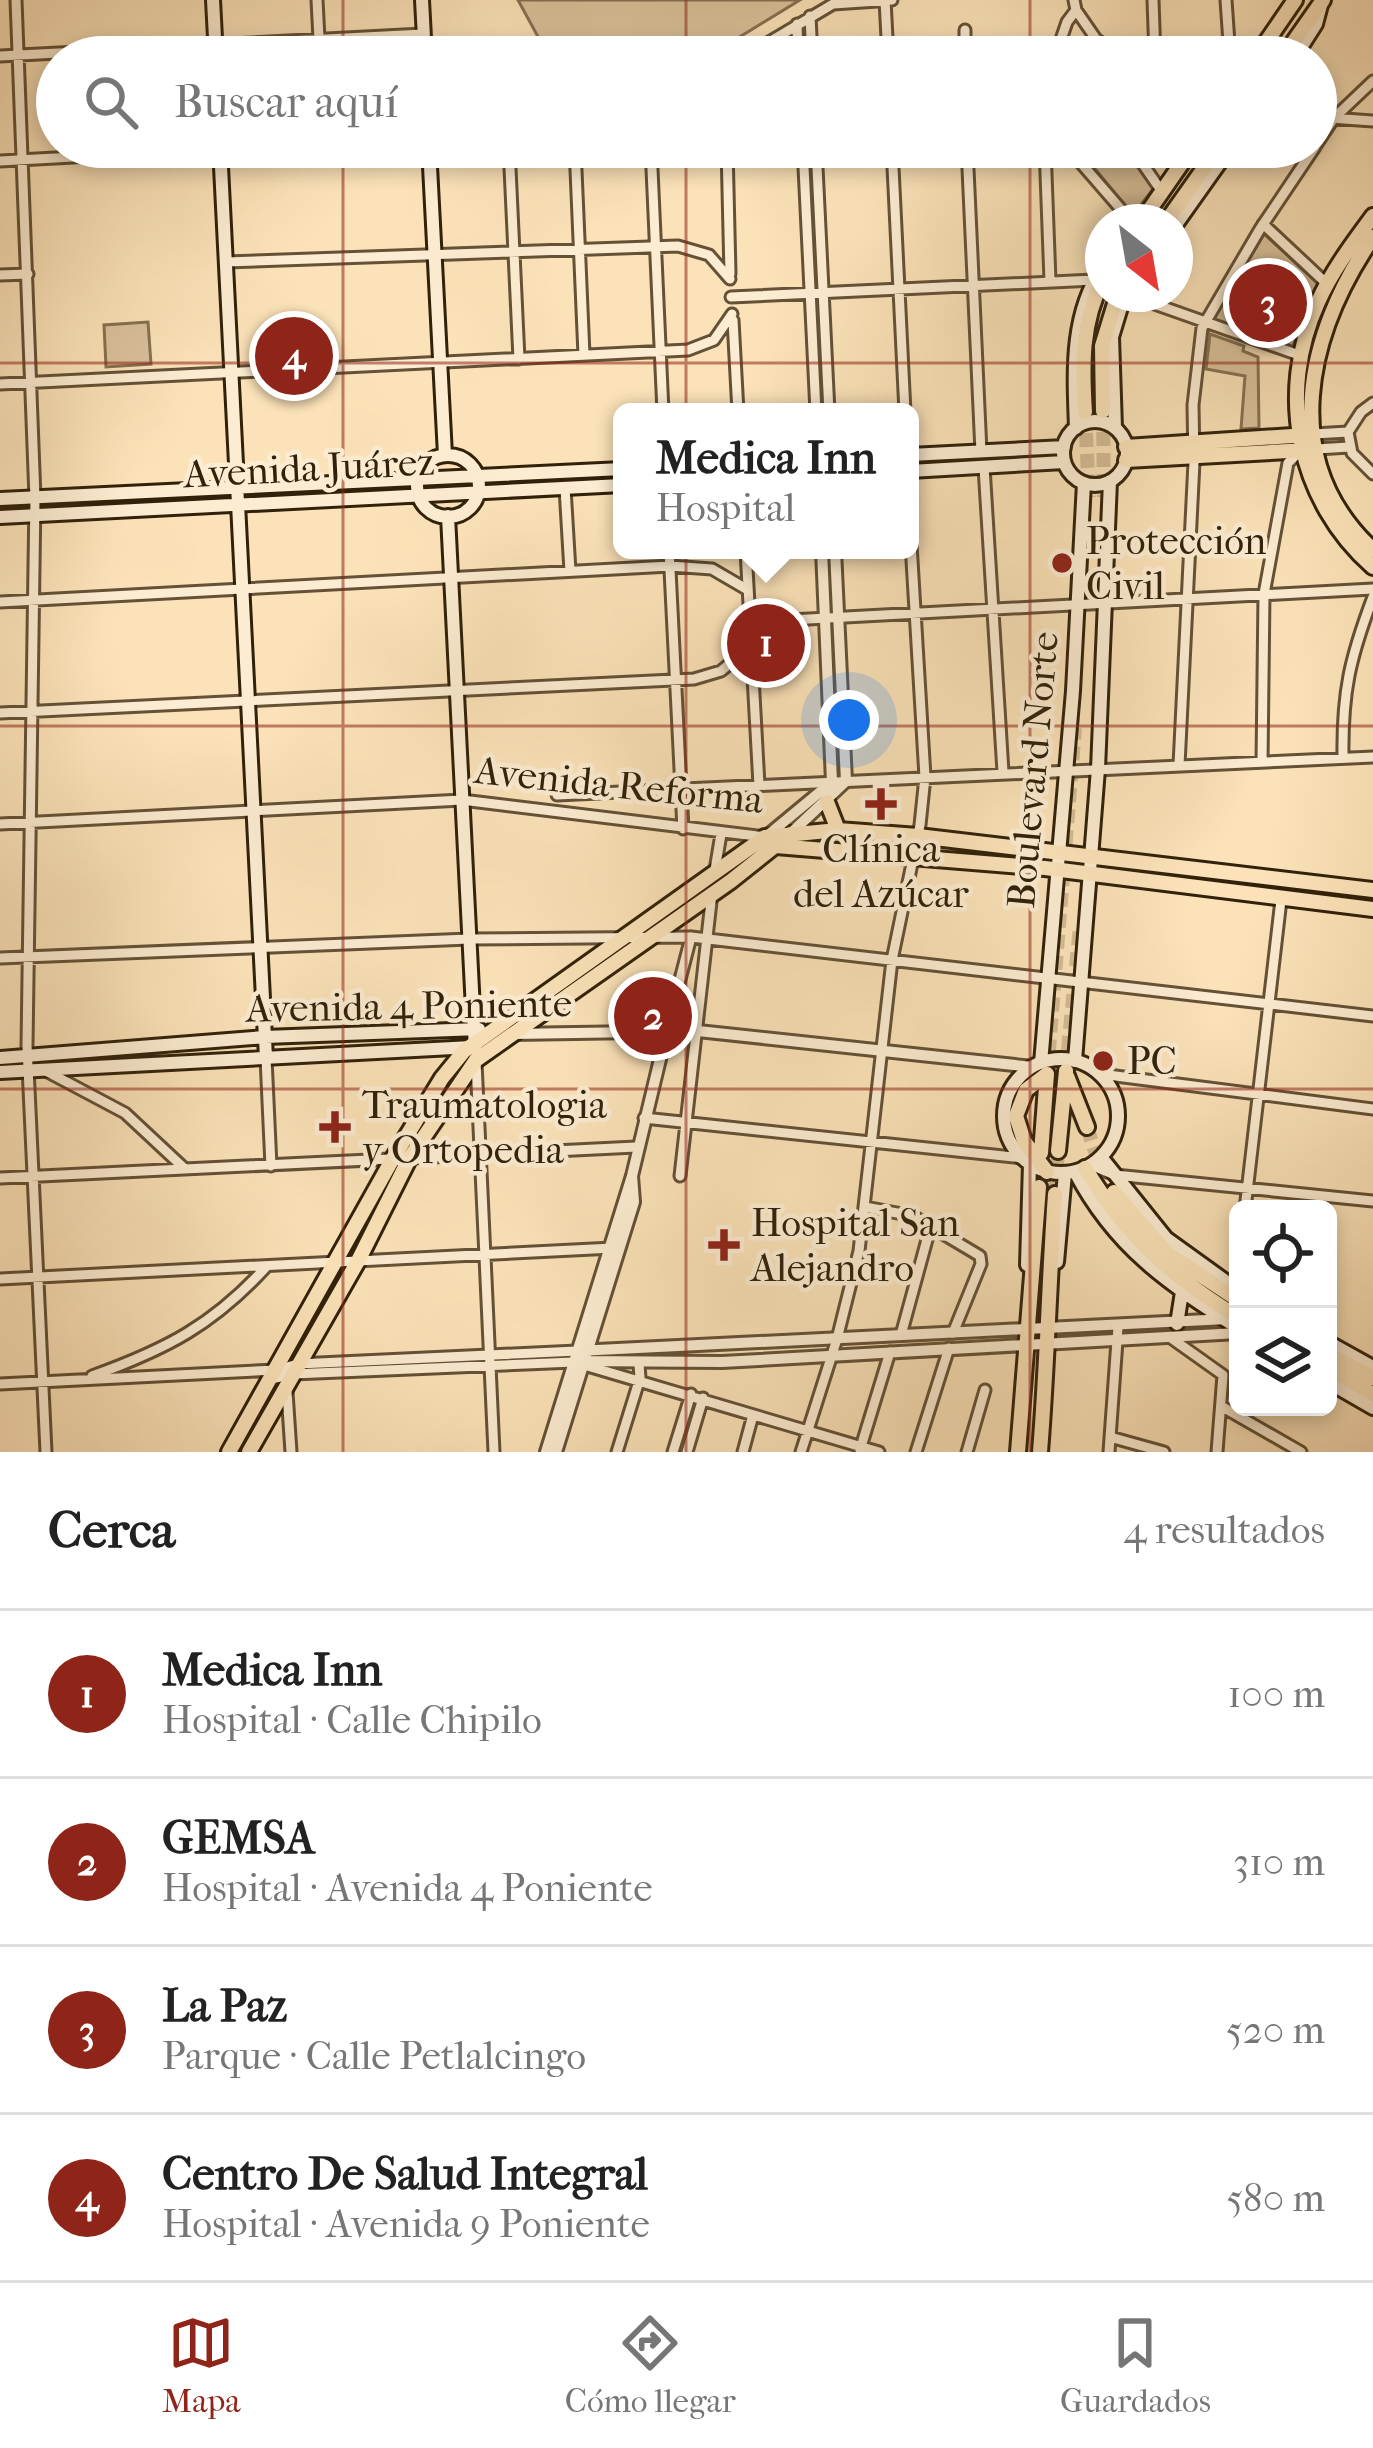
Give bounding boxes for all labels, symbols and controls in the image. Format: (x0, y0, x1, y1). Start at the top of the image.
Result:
search box (36, 36, 1337, 168)
icon: search (78, 69, 144, 135)
text: Buscar aquí (174, 76, 398, 129)
north arrow (1085, 204, 1193, 312)
pin: 3 (1229, 258, 1307, 348)
pin: 4 (255, 311, 333, 401)
popup (613, 403, 919, 559)
text: Medica Inn (656, 432, 876, 485)
street label: Avenida Juárez (180, 438, 436, 498)
text: Hospital (656, 485, 795, 531)
place label: Protección Civil (1086, 518, 1267, 609)
marker: Protección Civil (1049, 550, 1075, 576)
pin: 1 (727, 598, 805, 688)
street label: Boulevard Norte (998, 630, 1068, 910)
your location (819, 690, 879, 750)
street label: Avenida Reforma (471, 747, 766, 823)
marker: Clínica del Azúcar (865, 788, 897, 820)
place label: Clínica del Azúcar (793, 826, 969, 917)
pin: 2 (614, 971, 692, 1061)
street label: Avenida 4 Poniente (243, 980, 573, 1032)
place label: PC (1127, 1038, 1177, 1084)
marker: PC (1090, 1048, 1116, 1074)
place label: Traumatologia y Ortopedia (362, 1082, 608, 1173)
marker: Traumatologia y Ortopedia (319, 1111, 351, 1143)
place label: Hospital San Alejandro (749, 1200, 960, 1291)
map controls (1229, 1200, 1337, 1416)
button: locate (1229, 1200, 1337, 1308)
marker: Hospital San Alejandro (708, 1229, 740, 1261)
button: layers (1229, 1308, 1337, 1416)
text: Cerca (48, 1500, 175, 1560)
text: 4 resultados (1124, 1507, 1325, 1553)
text: Medica Inn (162, 1644, 383, 1697)
text: 1 (80, 1671, 94, 1717)
text: 100 m (1227, 1671, 1325, 1717)
text: Hospital · Calle Chipilo (162, 1697, 542, 1743)
text: GEMSA (162, 1812, 315, 1865)
text: 2 (77, 1839, 97, 1885)
text: 310 m (1233, 1839, 1325, 1885)
text: Hospital · Avenida 4 Poniente (162, 1865, 652, 1911)
text: La Paz (162, 1980, 287, 2033)
text: 3 (79, 2007, 95, 2053)
text: 520 m (1226, 2007, 1325, 2053)
text: Parque · Calle Petlalcingo (162, 2033, 586, 2079)
text: Centro De Salud Integral (162, 2148, 648, 2201)
text: 4 (75, 2175, 99, 2221)
text: 580 m (1226, 2175, 1325, 2221)
text: Hospital · Avenida 9 Poniente (162, 2201, 650, 2247)
tab: Mapa (162, 2310, 241, 2421)
tab: Cómo llegar (565, 2310, 736, 2421)
tab: Guardados (1060, 2310, 1211, 2421)

